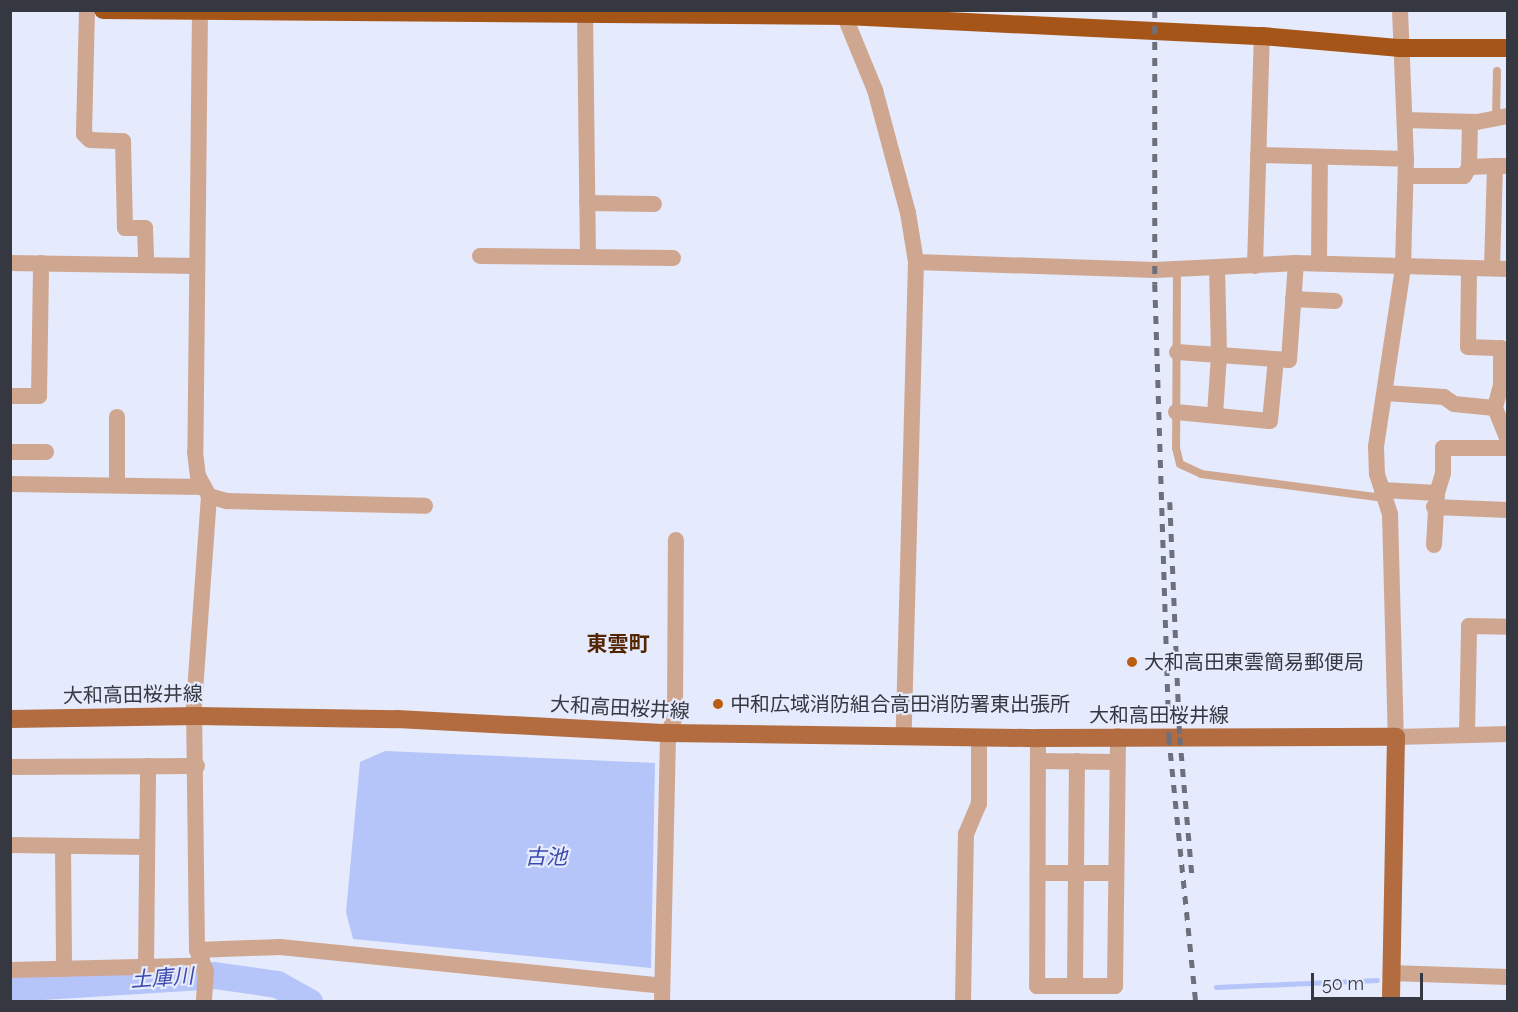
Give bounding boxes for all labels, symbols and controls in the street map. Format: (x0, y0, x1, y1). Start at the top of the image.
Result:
district label: 東雲町 (587, 631, 649, 657)
place label: 大和高田東雲簡易郵便局 (1144, 650, 1364, 674)
marker: 大和高田東雲簡易郵便局 (1125, 655, 1139, 669)
street label: 大和高田桜井線 (63, 682, 203, 708)
street label: 大和高田桜井線 (549, 692, 691, 724)
place label: 中和広域消防組合高田消防署東出張所 (730, 692, 1070, 716)
marker: 中和広域消防組合高田消防署東出張所 (711, 697, 725, 711)
street label: 大和高田桜井線 (1089, 703, 1229, 727)
water label: 古池 (525, 844, 567, 870)
scale bar (1314, 961, 1426, 999)
water label: 土庫川 (130, 963, 194, 993)
text: 50 m (1322, 973, 1364, 994)

